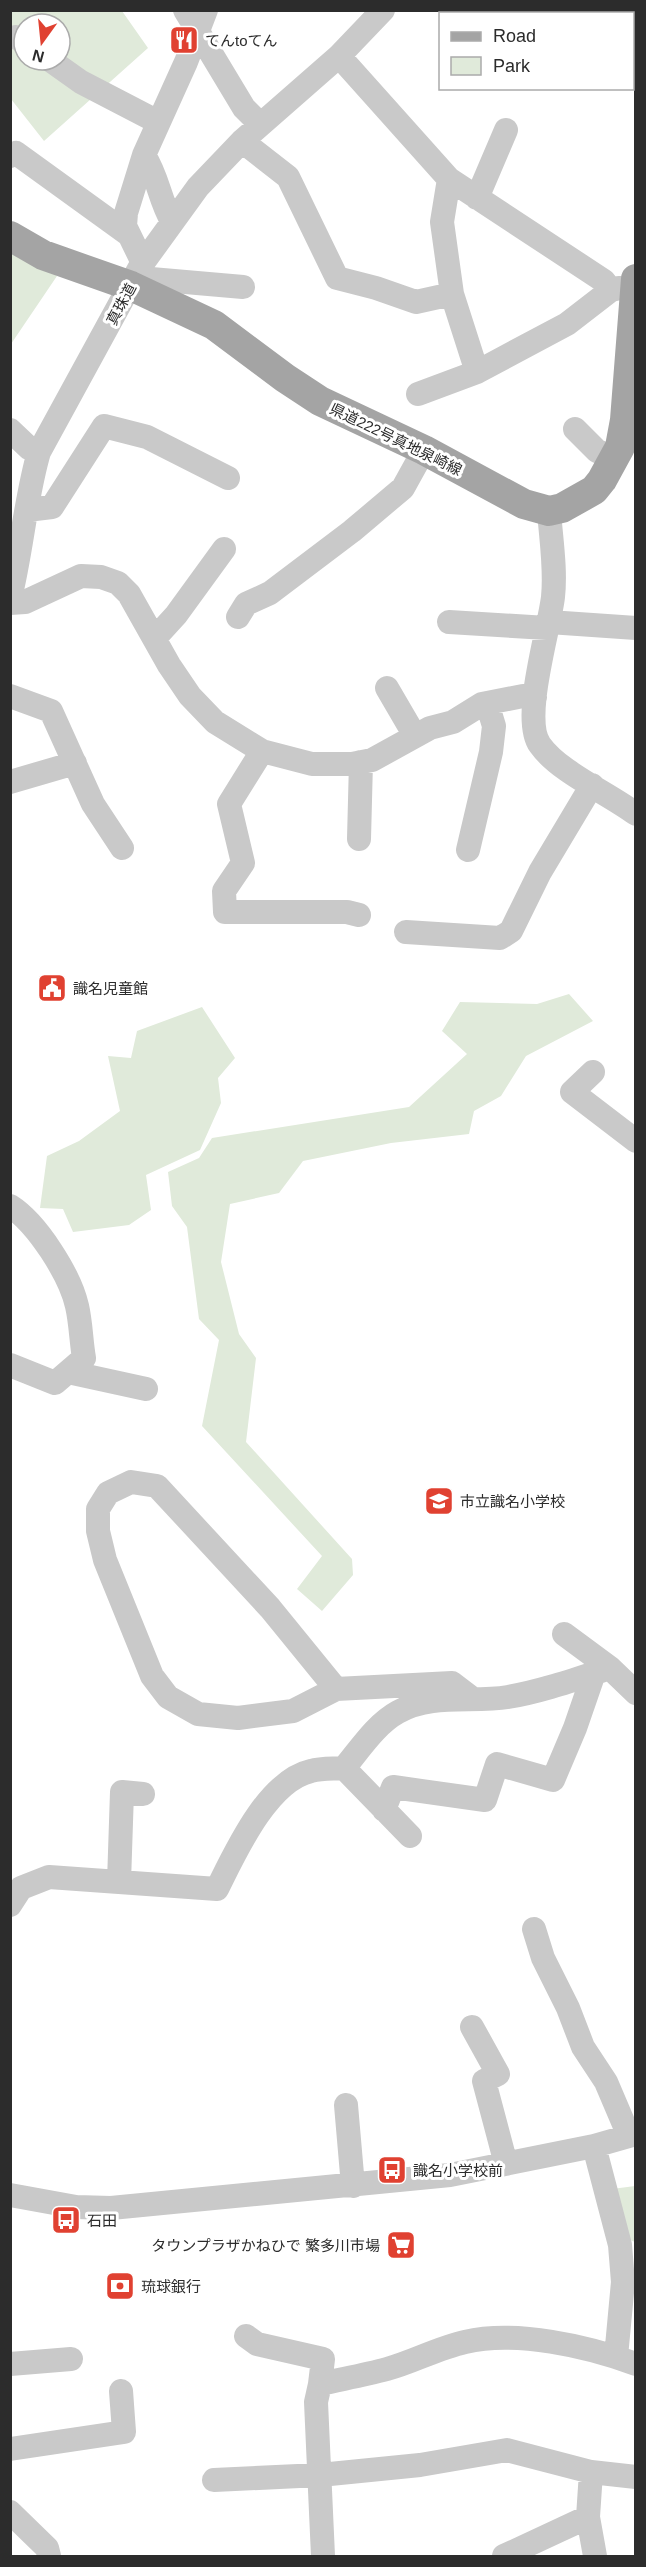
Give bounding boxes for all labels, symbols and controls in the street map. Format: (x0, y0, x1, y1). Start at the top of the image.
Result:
north arrow (12, 12, 72, 72)
legend (439, 12, 634, 90)
restaurant icon: てんtoてん (168, 24, 200, 56)
text: Road (493, 26, 536, 46)
place label: てんtoてん (205, 32, 278, 49)
text: N (30, 46, 46, 66)
text: Park (493, 56, 531, 76)
street label: 真珠道 (103, 280, 139, 328)
street label: 県道222号真地泉崎線 (327, 400, 465, 478)
public building icon: 識名児童館 (36, 972, 68, 1004)
place label: 識名児童館 (73, 980, 148, 997)
school or university icon: 市立識名小学校 (423, 1485, 455, 1517)
place label: 市立識名小学校 (460, 1493, 565, 1510)
bus stop icon: 識名小学校前 (376, 2154, 408, 2186)
place label: 識名小学校前 (413, 2162, 503, 2179)
bus stop icon: 石田 (50, 2204, 82, 2236)
place label: 石田 (87, 2212, 117, 2229)
supermarket icon: タウンプラザかねひで 繁多川市場 (385, 2229, 417, 2261)
place label: タウンプラザかねひで 繁多川市場 (151, 2237, 380, 2254)
bank icon: 琉球銀行 (104, 2270, 136, 2302)
place label: 琉球銀行 (141, 2278, 201, 2295)

